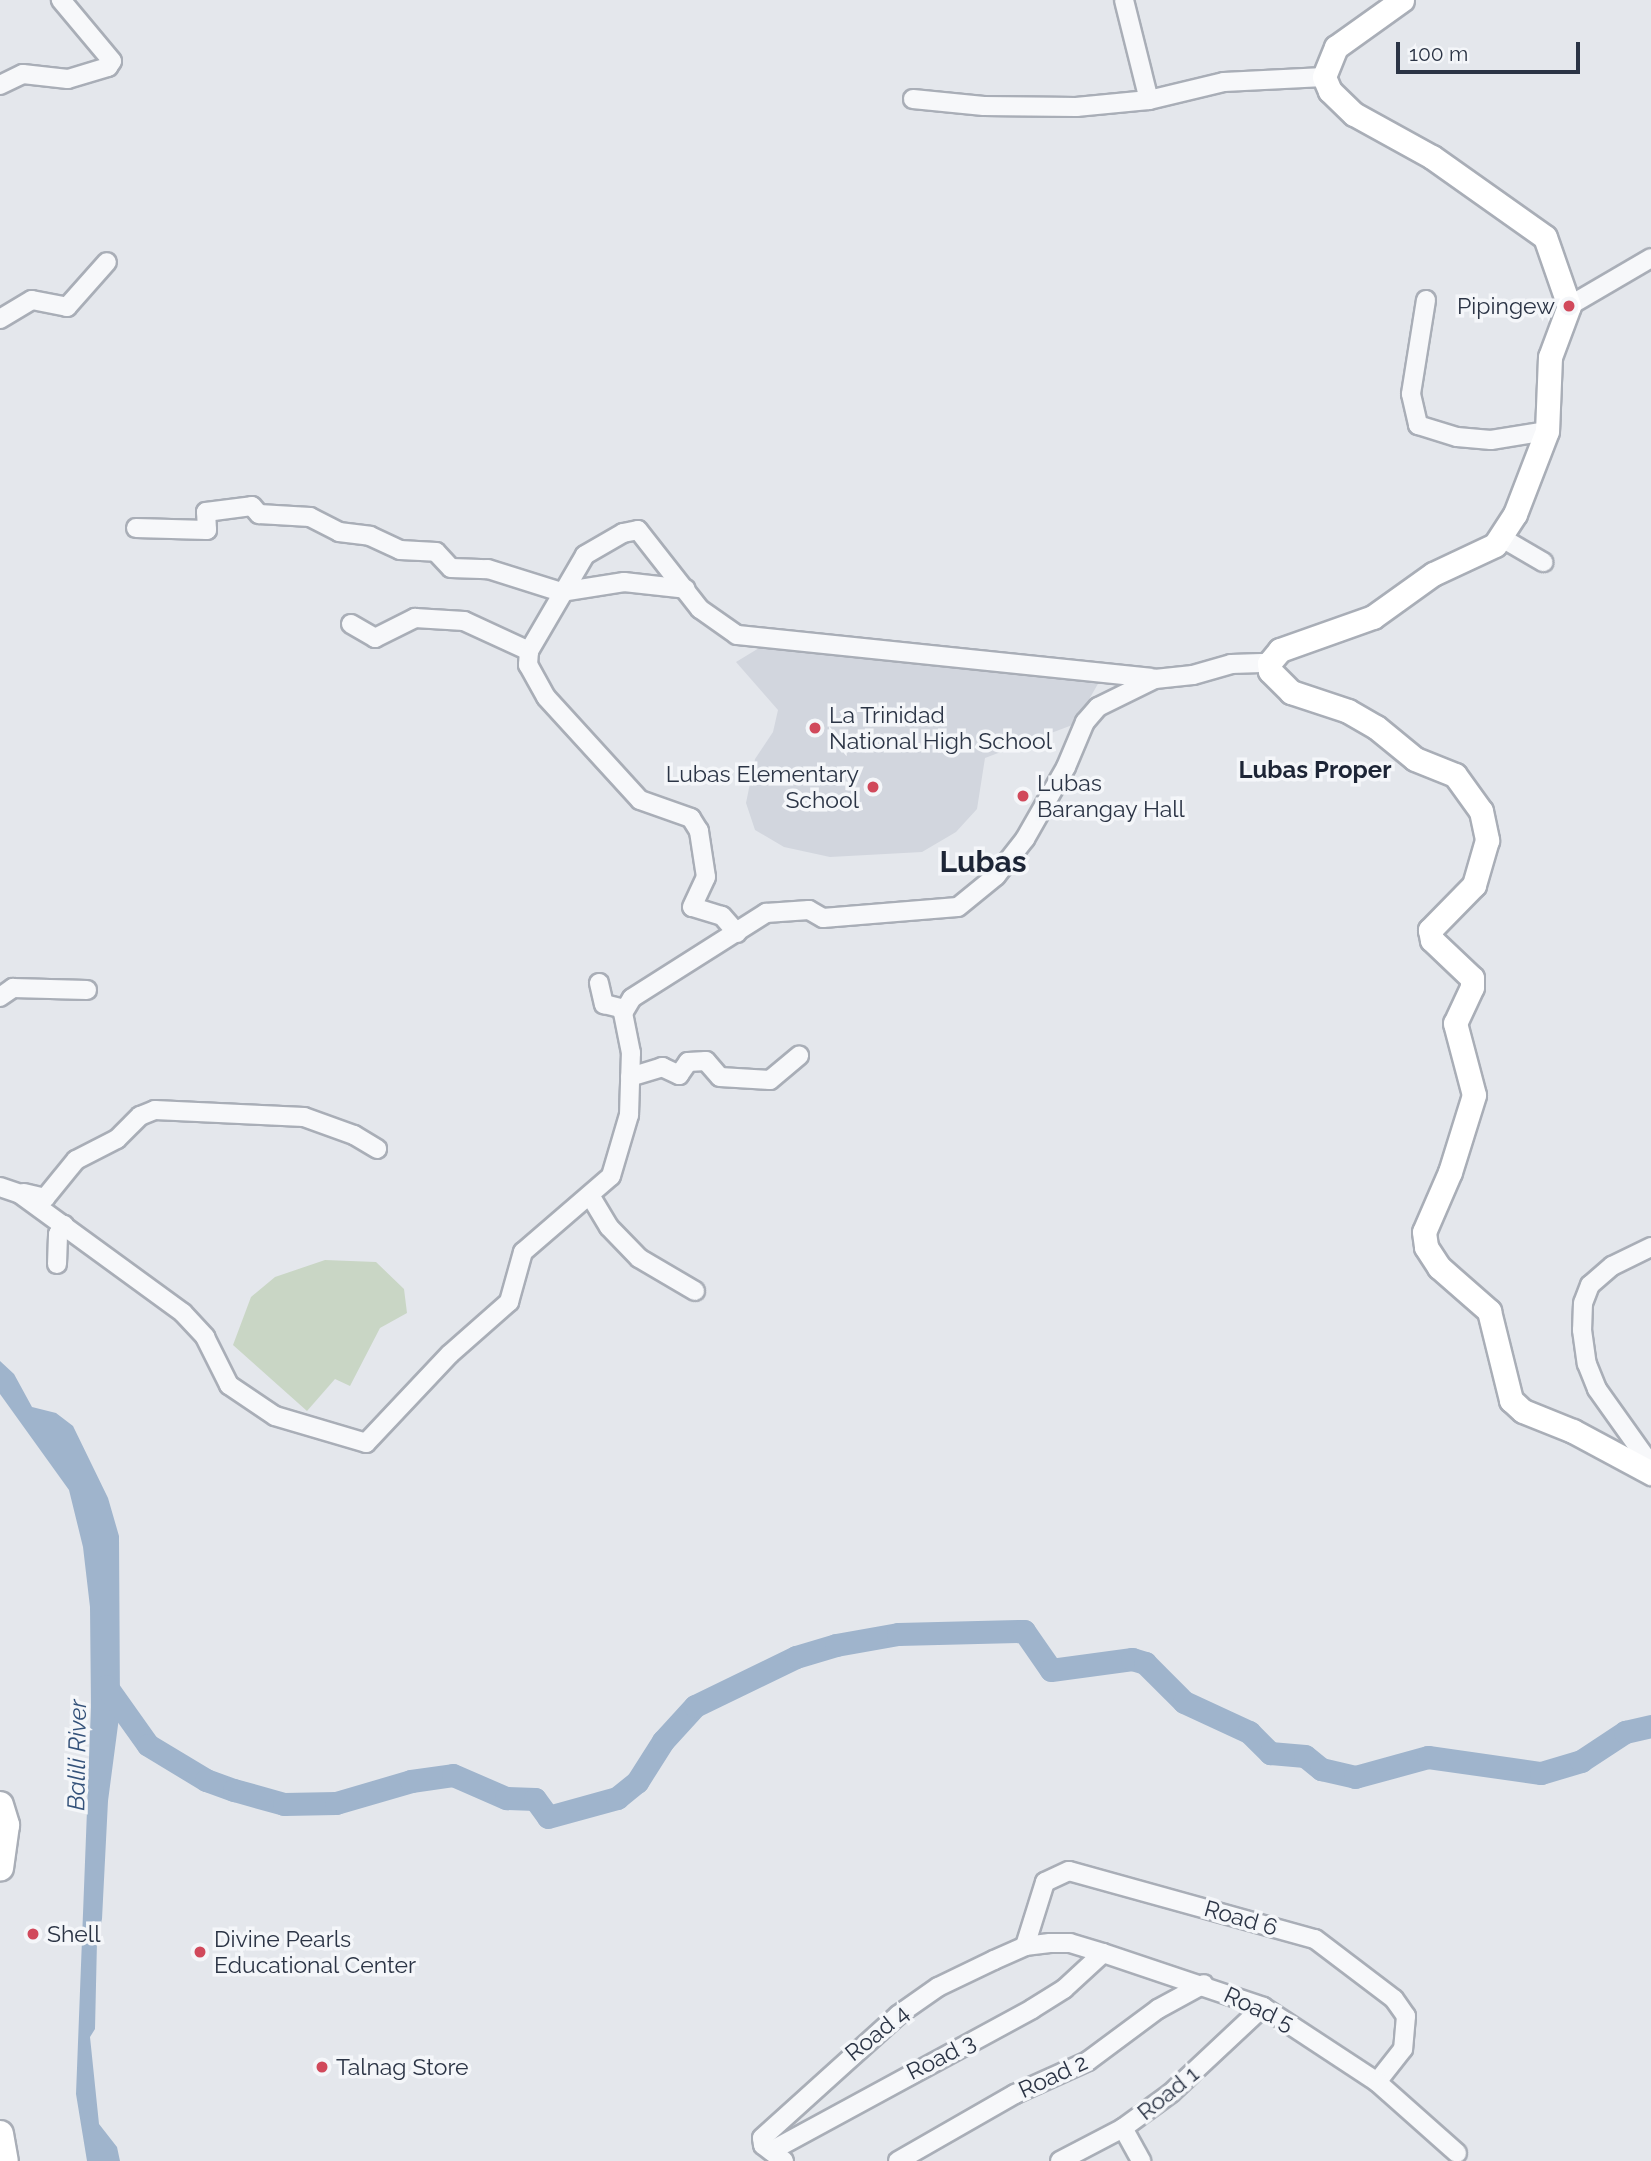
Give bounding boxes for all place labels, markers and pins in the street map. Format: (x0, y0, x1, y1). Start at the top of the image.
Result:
place label: Pipingew (1457, 292, 1555, 320)
marker: Pipingew (1561, 298, 1577, 314)
place label: La Trinidad National High School (829, 701, 1053, 755)
marker: La Trinidad National High School (807, 720, 823, 736)
place label: Lubas Elementary School (666, 760, 859, 814)
place label: Lubas Barangay Hall (1037, 769, 1185, 823)
marker: Lubas Elementary School (865, 779, 881, 795)
marker: Lubas Barangay Hall (1015, 788, 1031, 804)
place label: Shell (47, 1920, 100, 1948)
place label: Divine Pearls Educational Center (214, 1925, 417, 1979)
marker: Shell (25, 1926, 41, 1942)
marker: Divine Pearls Educational Center (192, 1944, 208, 1960)
place label: Talnag Store (336, 2053, 469, 2081)
marker: Talnag Store (314, 2059, 330, 2075)

